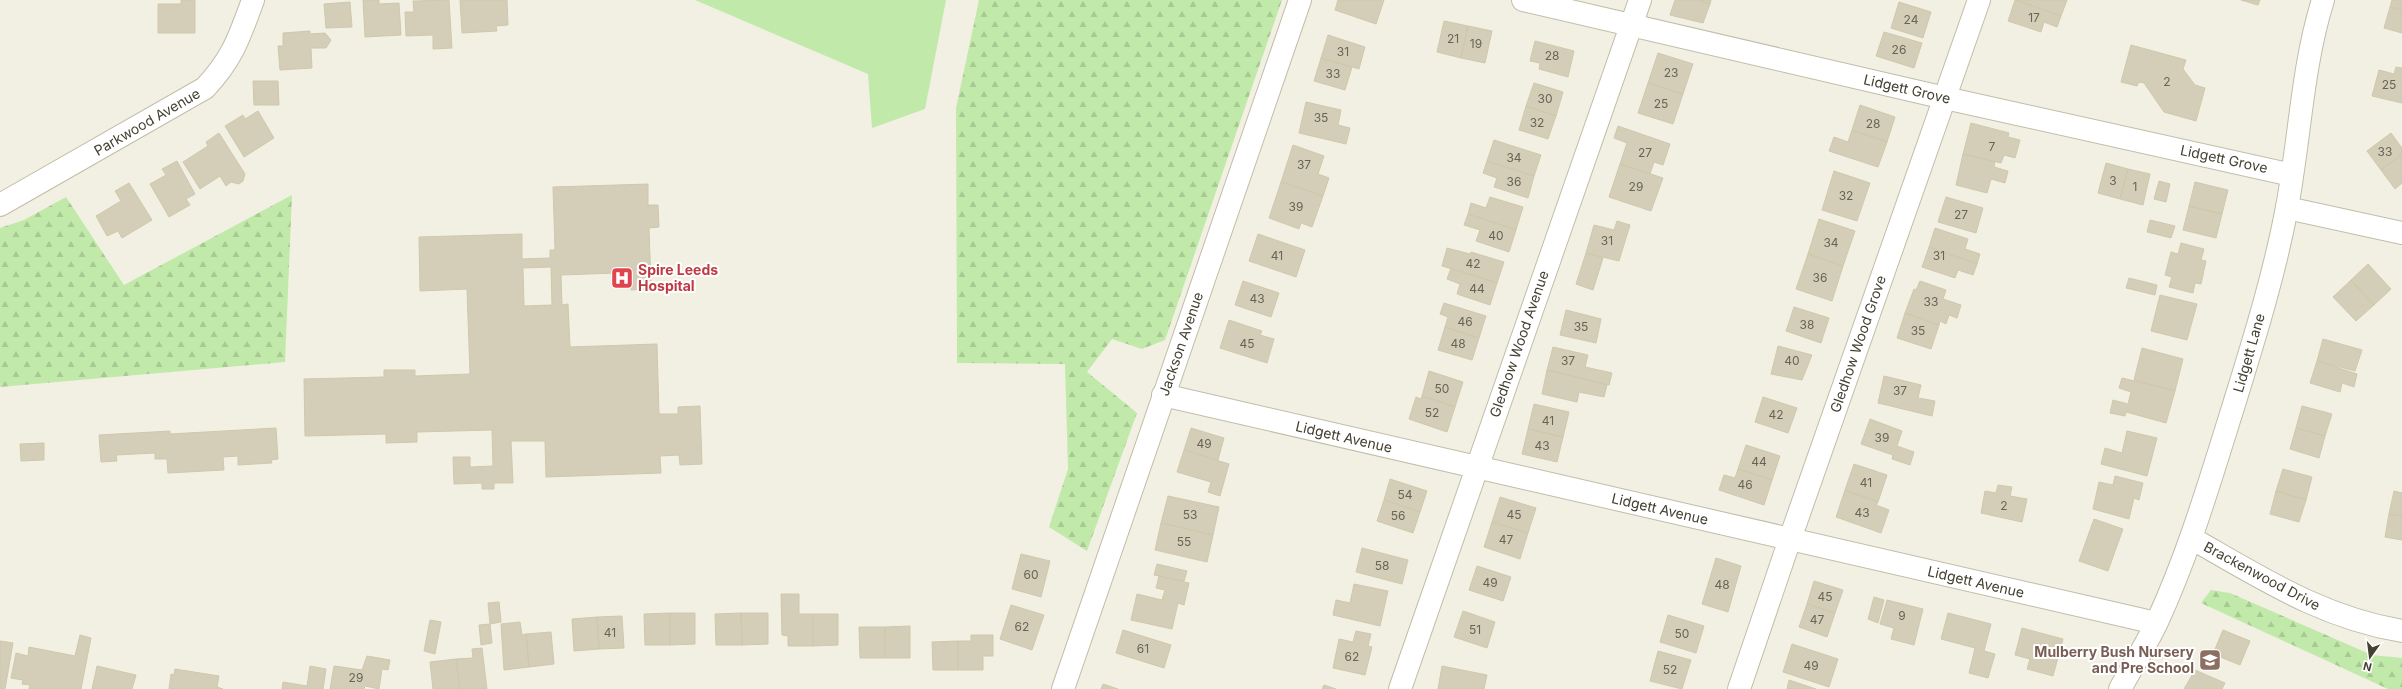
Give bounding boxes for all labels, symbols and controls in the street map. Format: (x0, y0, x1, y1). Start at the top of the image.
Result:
house number: 17 (2028, 10, 2040, 25)
house number: 24 (1904, 12, 1919, 27)
house number: 21 (1447, 31, 1459, 46)
house number: 19 (1470, 36, 1482, 51)
house number: 26 (1892, 42, 1906, 57)
house number: 31 (1337, 44, 1349, 59)
house number: 28 (1545, 48, 1559, 63)
house number: 23 (1664, 65, 1678, 80)
house number: 33 (1326, 66, 1340, 81)
street label: Lidgett Grove (1862, 70, 1952, 107)
house number: 2 (2163, 74, 2171, 89)
house number: 25 (2382, 77, 2396, 92)
street label: Parkwood Avenue (91, 84, 203, 159)
house number: 30 (1538, 91, 1552, 106)
house number: 25 (1654, 96, 1668, 111)
house number: 35 (1314, 110, 1328, 125)
house number: 32 (1530, 115, 1544, 130)
house number: 28 (1866, 116, 1880, 131)
house number: 7 (1989, 139, 1996, 154)
street label: Lidgett Grove (2179, 141, 2269, 176)
house number: 33 (2378, 144, 2392, 159)
house number: 27 (1638, 145, 1652, 160)
house number: 34 (1506, 150, 1522, 165)
house number: 37 (1297, 157, 1311, 172)
house number: 3 (2109, 173, 2117, 188)
house number: 36 (1507, 174, 1521, 189)
house number: 29 (1629, 179, 1643, 194)
house number: 1 (2133, 179, 2137, 194)
house number: 32 (1839, 188, 1853, 203)
house number: 39 (1289, 199, 1303, 214)
house number: 27 (1954, 207, 1968, 222)
house number: 40 (1488, 228, 1504, 243)
house number: 31 (1601, 233, 1613, 248)
house number: 34 (1823, 235, 1839, 250)
house number: 41 (1271, 248, 1283, 263)
house number: 31 (1933, 248, 1945, 263)
house number: 42 (1465, 256, 1481, 271)
place label: Spire Leeds Hospital (638, 261, 718, 294)
hospital icon: Spire Leeds Hospital (609, 265, 635, 291)
street label: Gledhow Wood Avenue (1485, 268, 1552, 419)
house number: 36 (1813, 270, 1827, 285)
street label: Gledhow Wood Grove (1826, 273, 1889, 415)
house number: 44 (1469, 281, 1485, 296)
street label: Jackson Avenue (1155, 290, 1206, 398)
house number: 43 (1249, 291, 1265, 306)
house number: 33 (1924, 294, 1938, 309)
street label: Lidgett Lane (2229, 311, 2268, 394)
house number: 46 (1457, 314, 1473, 329)
house number: 38 (1800, 317, 1814, 332)
house number: 35 (1574, 319, 1588, 334)
house number: 35 (1911, 323, 1925, 338)
house number: 45 (1239, 336, 1255, 351)
house number: 48 (1450, 336, 1466, 351)
house number: 37 (1561, 353, 1575, 368)
house number: 40 (1784, 353, 1800, 368)
house number: 50 (1435, 381, 1449, 396)
house number: 37 (1893, 383, 1907, 398)
house number: 52 (1425, 405, 1439, 420)
house number: 42 (1768, 407, 1784, 422)
house number: 41 (1542, 413, 1554, 428)
street label: Lidgett Avenue (1294, 417, 1394, 456)
house number: 39 (1875, 430, 1889, 445)
house number: 49 (1196, 436, 1212, 451)
house number: 43 (1534, 438, 1550, 453)
house number: 44 (1751, 454, 1767, 469)
house number: 41 (1860, 475, 1872, 490)
house number: 46 (1737, 477, 1753, 492)
house number: 54 (1397, 487, 1413, 502)
street label: Lidgett Avenue (1610, 489, 1710, 528)
house number: 2 (2000, 498, 2008, 513)
house number: 43 (1854, 505, 1870, 520)
house number: 53 (1183, 507, 1197, 522)
house number: 45 (1506, 507, 1522, 522)
house number: 56 (1391, 508, 1405, 523)
house number: 47 (1499, 532, 1513, 547)
house number: 55 (1177, 534, 1191, 549)
street label: Brackenwood Drive (2201, 538, 2323, 613)
house number: 58 (1375, 558, 1389, 573)
street label: Lidgett Avenue (1926, 562, 2026, 601)
house number: 60 (1023, 567, 1039, 582)
house number: 49 (1482, 575, 1498, 590)
house number: 48 (1714, 577, 1730, 592)
house number: 45 (1817, 589, 1833, 604)
house number: 9 (1898, 608, 1906, 623)
house number: 47 (1810, 612, 1824, 627)
house number: 62 (1015, 619, 1029, 634)
house number: 51 (1469, 622, 1481, 637)
house number: 41 (604, 625, 616, 640)
house number: 50 (1675, 626, 1689, 641)
north arrow (2350, 637, 2390, 677)
house number: 61 (1137, 641, 1149, 656)
place label: Mulberry Bush Nursery and Pre School (2034, 643, 2195, 676)
school or university icon: Mulberry Bush Nursery and Pre School (2197, 647, 2223, 673)
house number: 62 (1345, 649, 1359, 664)
house number: 49 (1803, 658, 1819, 673)
text: N (2362, 659, 2373, 675)
house number: 52 (1663, 662, 1677, 677)
house number: 29 (349, 670, 363, 685)

